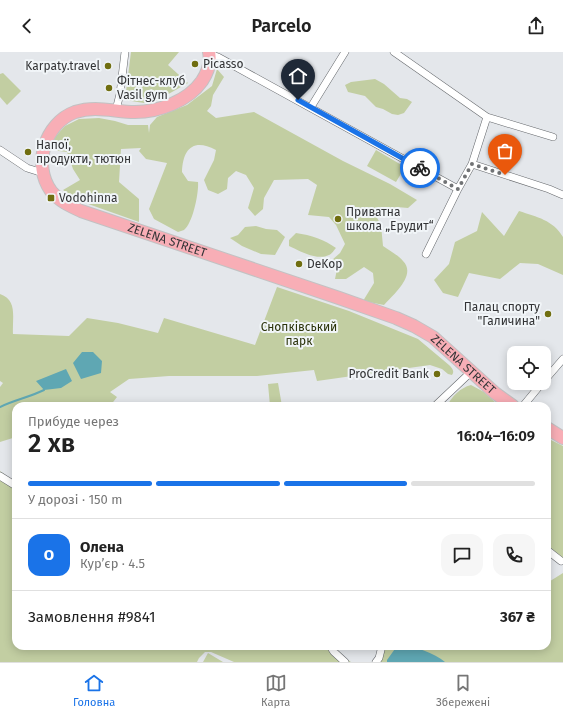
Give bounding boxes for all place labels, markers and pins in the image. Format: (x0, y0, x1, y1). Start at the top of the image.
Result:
place label: Picasso (203, 57, 243, 71)
place label: Karpaty.travel (25, 59, 100, 73)
marker: Picasso (190, 59, 200, 69)
pin (281, 59, 315, 100)
marker: Karpaty.travel (103, 61, 113, 71)
place label: Фітнес-клуб Vasil gym (117, 74, 185, 102)
marker: Фітнес-клуб Vasil gym (104, 83, 114, 93)
pin (488, 134, 522, 175)
place label: Напої, продукти, тютюн (36, 138, 131, 166)
marker: Напої, продукти, тютюн (23, 147, 33, 157)
place label: Vodohinna (59, 191, 118, 205)
marker: Vodohinna (46, 193, 56, 203)
place label: Приватна школа „Ерудит“ (346, 205, 434, 233)
marker: Приватна школа „Ерудит“ (333, 214, 343, 224)
place label: DeKop (307, 257, 342, 271)
marker: DeKop (294, 259, 304, 269)
place label: Палац спорту "Галичина" (464, 300, 540, 328)
marker: Палац спорту "Галичина" (543, 309, 553, 319)
place label: ProCredit Bank (349, 367, 430, 381)
marker: ProCredit Bank (432, 369, 442, 379)

